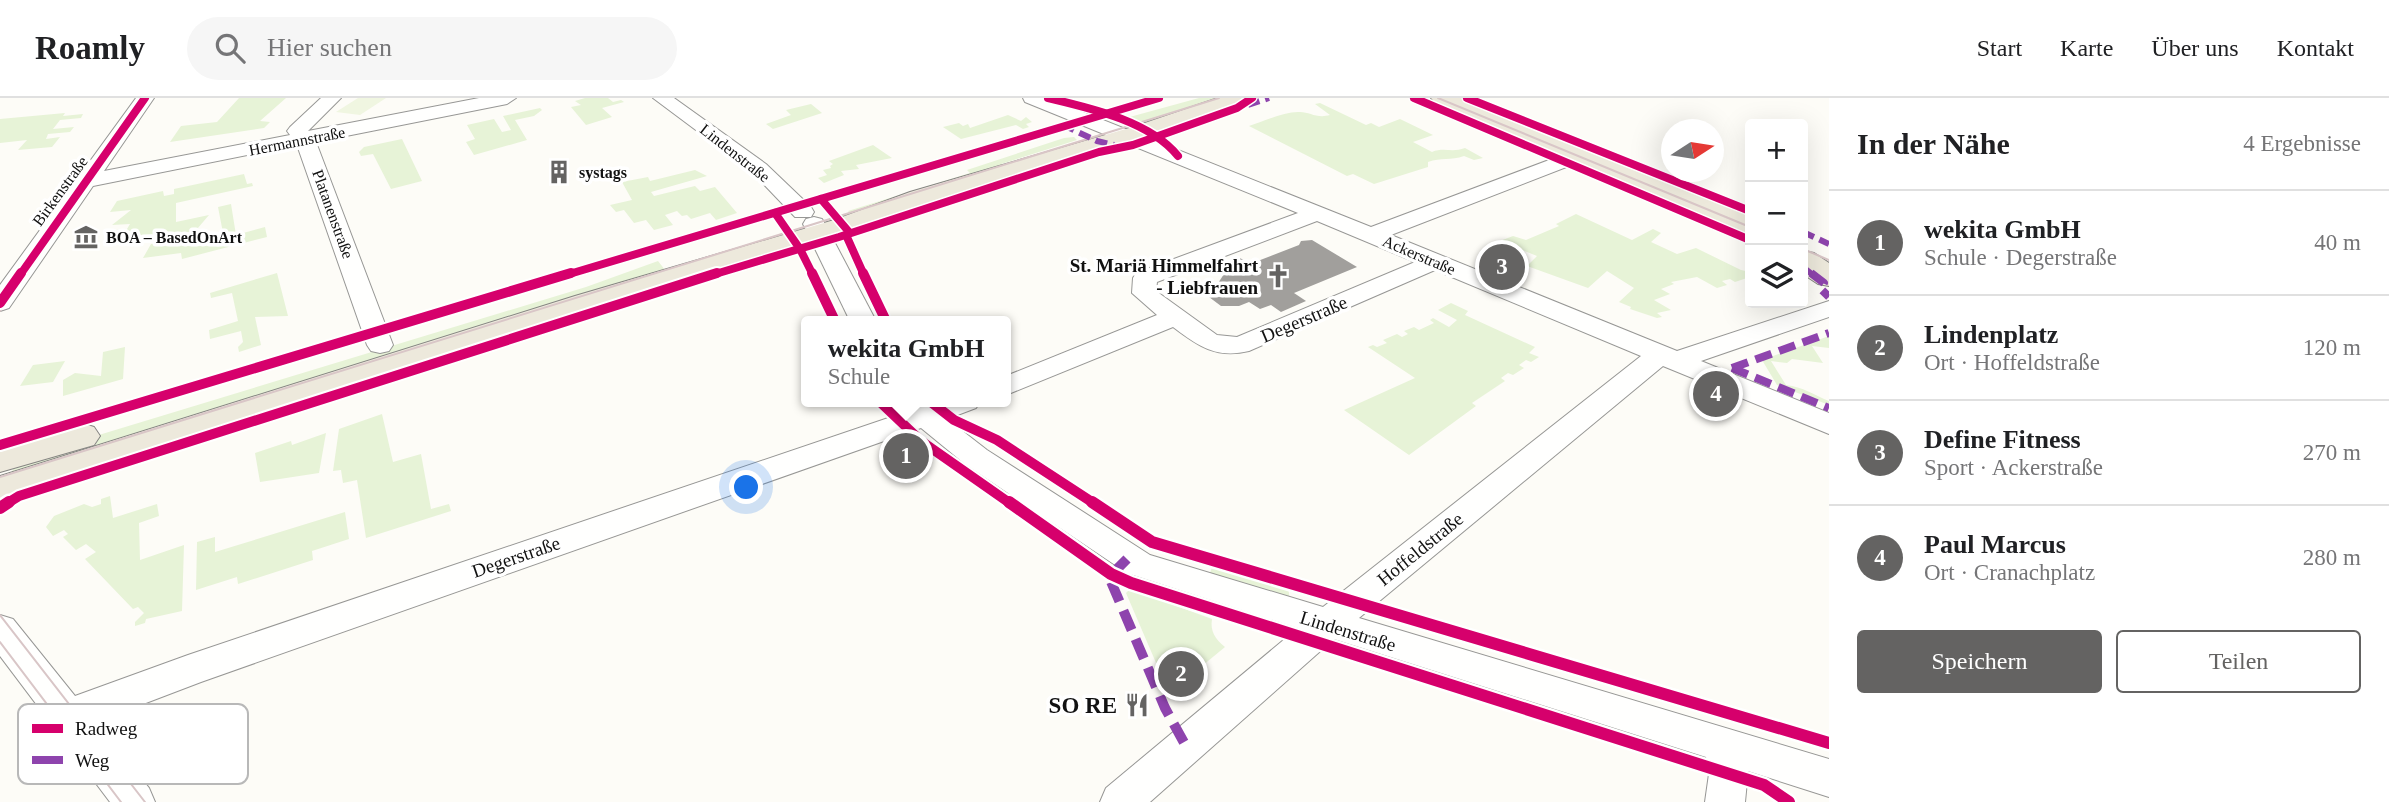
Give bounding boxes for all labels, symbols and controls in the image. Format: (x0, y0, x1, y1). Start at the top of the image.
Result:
search box (187, 17, 677, 80)
icon: search (211, 29, 249, 67)
text: Roamly (35, 30, 145, 66)
text: Hier suchen (267, 33, 392, 62)
text: Start (1977, 35, 2022, 61)
text: Karte (2060, 35, 2113, 61)
text: Über uns (2151, 35, 2239, 61)
text: Kontakt (2277, 35, 2354, 61)
north arrow (1661, 119, 1724, 182)
map controls (1745, 119, 1808, 308)
button: + (1745, 119, 1808, 182)
street label: Lindenstraße (697, 121, 773, 185)
street label: Hermannstraße (247, 123, 347, 159)
text: In der Nähe (1857, 127, 2010, 160)
text: 4 Ergebnisse (2243, 131, 2361, 156)
street label: Birkenstraße (29, 153, 91, 229)
building icon: systags (545, 158, 573, 186)
place label: systags (579, 164, 627, 182)
street label: Platanenstraße (309, 167, 357, 261)
button: − (1745, 182, 1808, 245)
text: wekita GmbH (1924, 215, 2081, 244)
museum icon: BOA – BasedOnArt (72, 223, 100, 251)
place label: BOA – BasedOnArt (106, 229, 243, 246)
text: 1 (1874, 230, 1886, 255)
text: 40 m (2314, 230, 2361, 255)
street label: Ackerstraße (1380, 232, 1458, 278)
pin: 3 (1479, 241, 1525, 293)
button: layers (1745, 245, 1808, 308)
text: Schule · Degerstraße (1924, 245, 2117, 270)
place label: St. Mariä Himmelfahrt - Liebfrauen (1070, 255, 1259, 298)
church icon: St. Mariä Himmelfahrt - Liebfrauen (1264, 262, 1292, 290)
street label: Degerstraße (1258, 291, 1350, 347)
popup (801, 316, 1011, 407)
text: Lindenplatz (1924, 320, 2058, 349)
text: wekita GmbH (828, 334, 984, 363)
text: 2 (1874, 335, 1886, 360)
text: 120 m (2303, 335, 2361, 360)
text: Ort · Hoffeldstraße (1924, 350, 2100, 375)
text: Schule (828, 364, 890, 389)
pin: 4 (1693, 368, 1739, 420)
text: Define Fitness (1924, 425, 2081, 454)
pin: 1 (883, 430, 929, 482)
text: 3 (1874, 440, 1886, 465)
text: 270 m (2303, 440, 2361, 465)
text: Sport · Ackerstraße (1924, 455, 2103, 480)
your location (729, 470, 763, 504)
street label: Hoffeldstraße (1373, 508, 1467, 590)
text: Paul Marcus (1924, 530, 2066, 559)
street label: Degerstraße (469, 532, 563, 582)
text: 4 (1874, 545, 1886, 570)
text: 280 m (2303, 545, 2361, 570)
text: Ort · Cranachplatz (1924, 560, 2095, 585)
street label: Lindenstraße (1298, 606, 1398, 656)
button: Speichern (1857, 630, 2102, 693)
button: Teilen (2116, 630, 2361, 693)
pin: 2 (1158, 648, 1204, 700)
restaurant icon: SO RE (1123, 691, 1151, 719)
place label: SO RE (1049, 693, 1117, 718)
legend (18, 704, 248, 784)
text: Radweg (75, 718, 138, 739)
text: Weg (75, 750, 110, 771)

